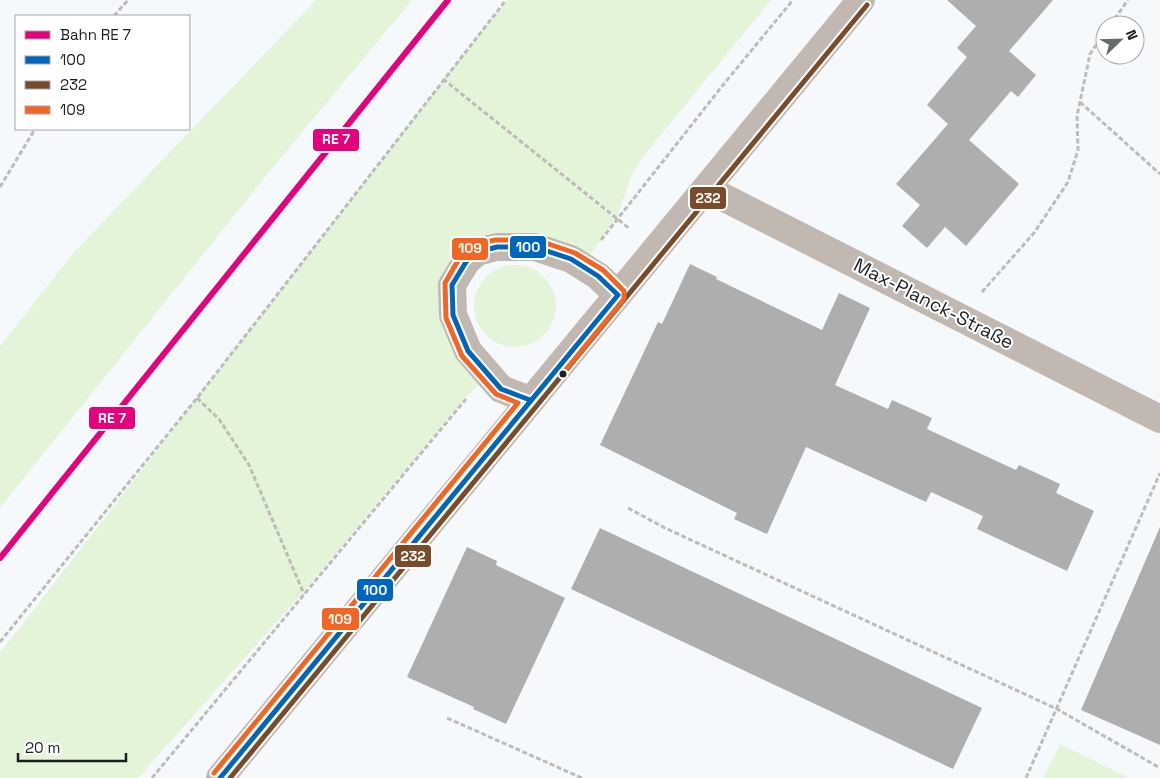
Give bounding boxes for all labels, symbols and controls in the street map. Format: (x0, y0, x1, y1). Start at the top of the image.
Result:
legend (15, 15, 190, 130)
north arrow (1095, 15, 1145, 65)
text: Bahn RE 7 (60, 25, 131, 44)
text: N (1122, 27, 1142, 43)
text: 100 (60, 50, 86, 69)
text: 232 (60, 75, 87, 94)
text: 109 (60, 100, 85, 119)
line badge: RE 7 (312, 128, 360, 152)
text: RE 7 (322, 130, 350, 148)
line badge: 232 (689, 186, 727, 210)
text: 232 (695, 189, 721, 207)
line badge: 100 (509, 235, 547, 259)
line badge: 109 (451, 237, 489, 261)
text: 100 (516, 238, 540, 256)
text: 109 (458, 239, 482, 257)
street label: Max-Planck-Straße (850, 252, 1018, 355)
unlabelled marker (558, 369, 568, 379)
line badge: RE 7 (88, 406, 136, 430)
text: RE 7 (98, 409, 126, 427)
line badge: 232 (394, 544, 432, 568)
text: 232 (400, 547, 426, 565)
line badge: 100 (356, 578, 394, 602)
text: 100 (363, 581, 387, 599)
line badge: 109 (321, 607, 360, 631)
text: 109 (328, 610, 352, 628)
scale bar (18, 730, 125, 762)
text: 20 m (25, 738, 60, 757)

